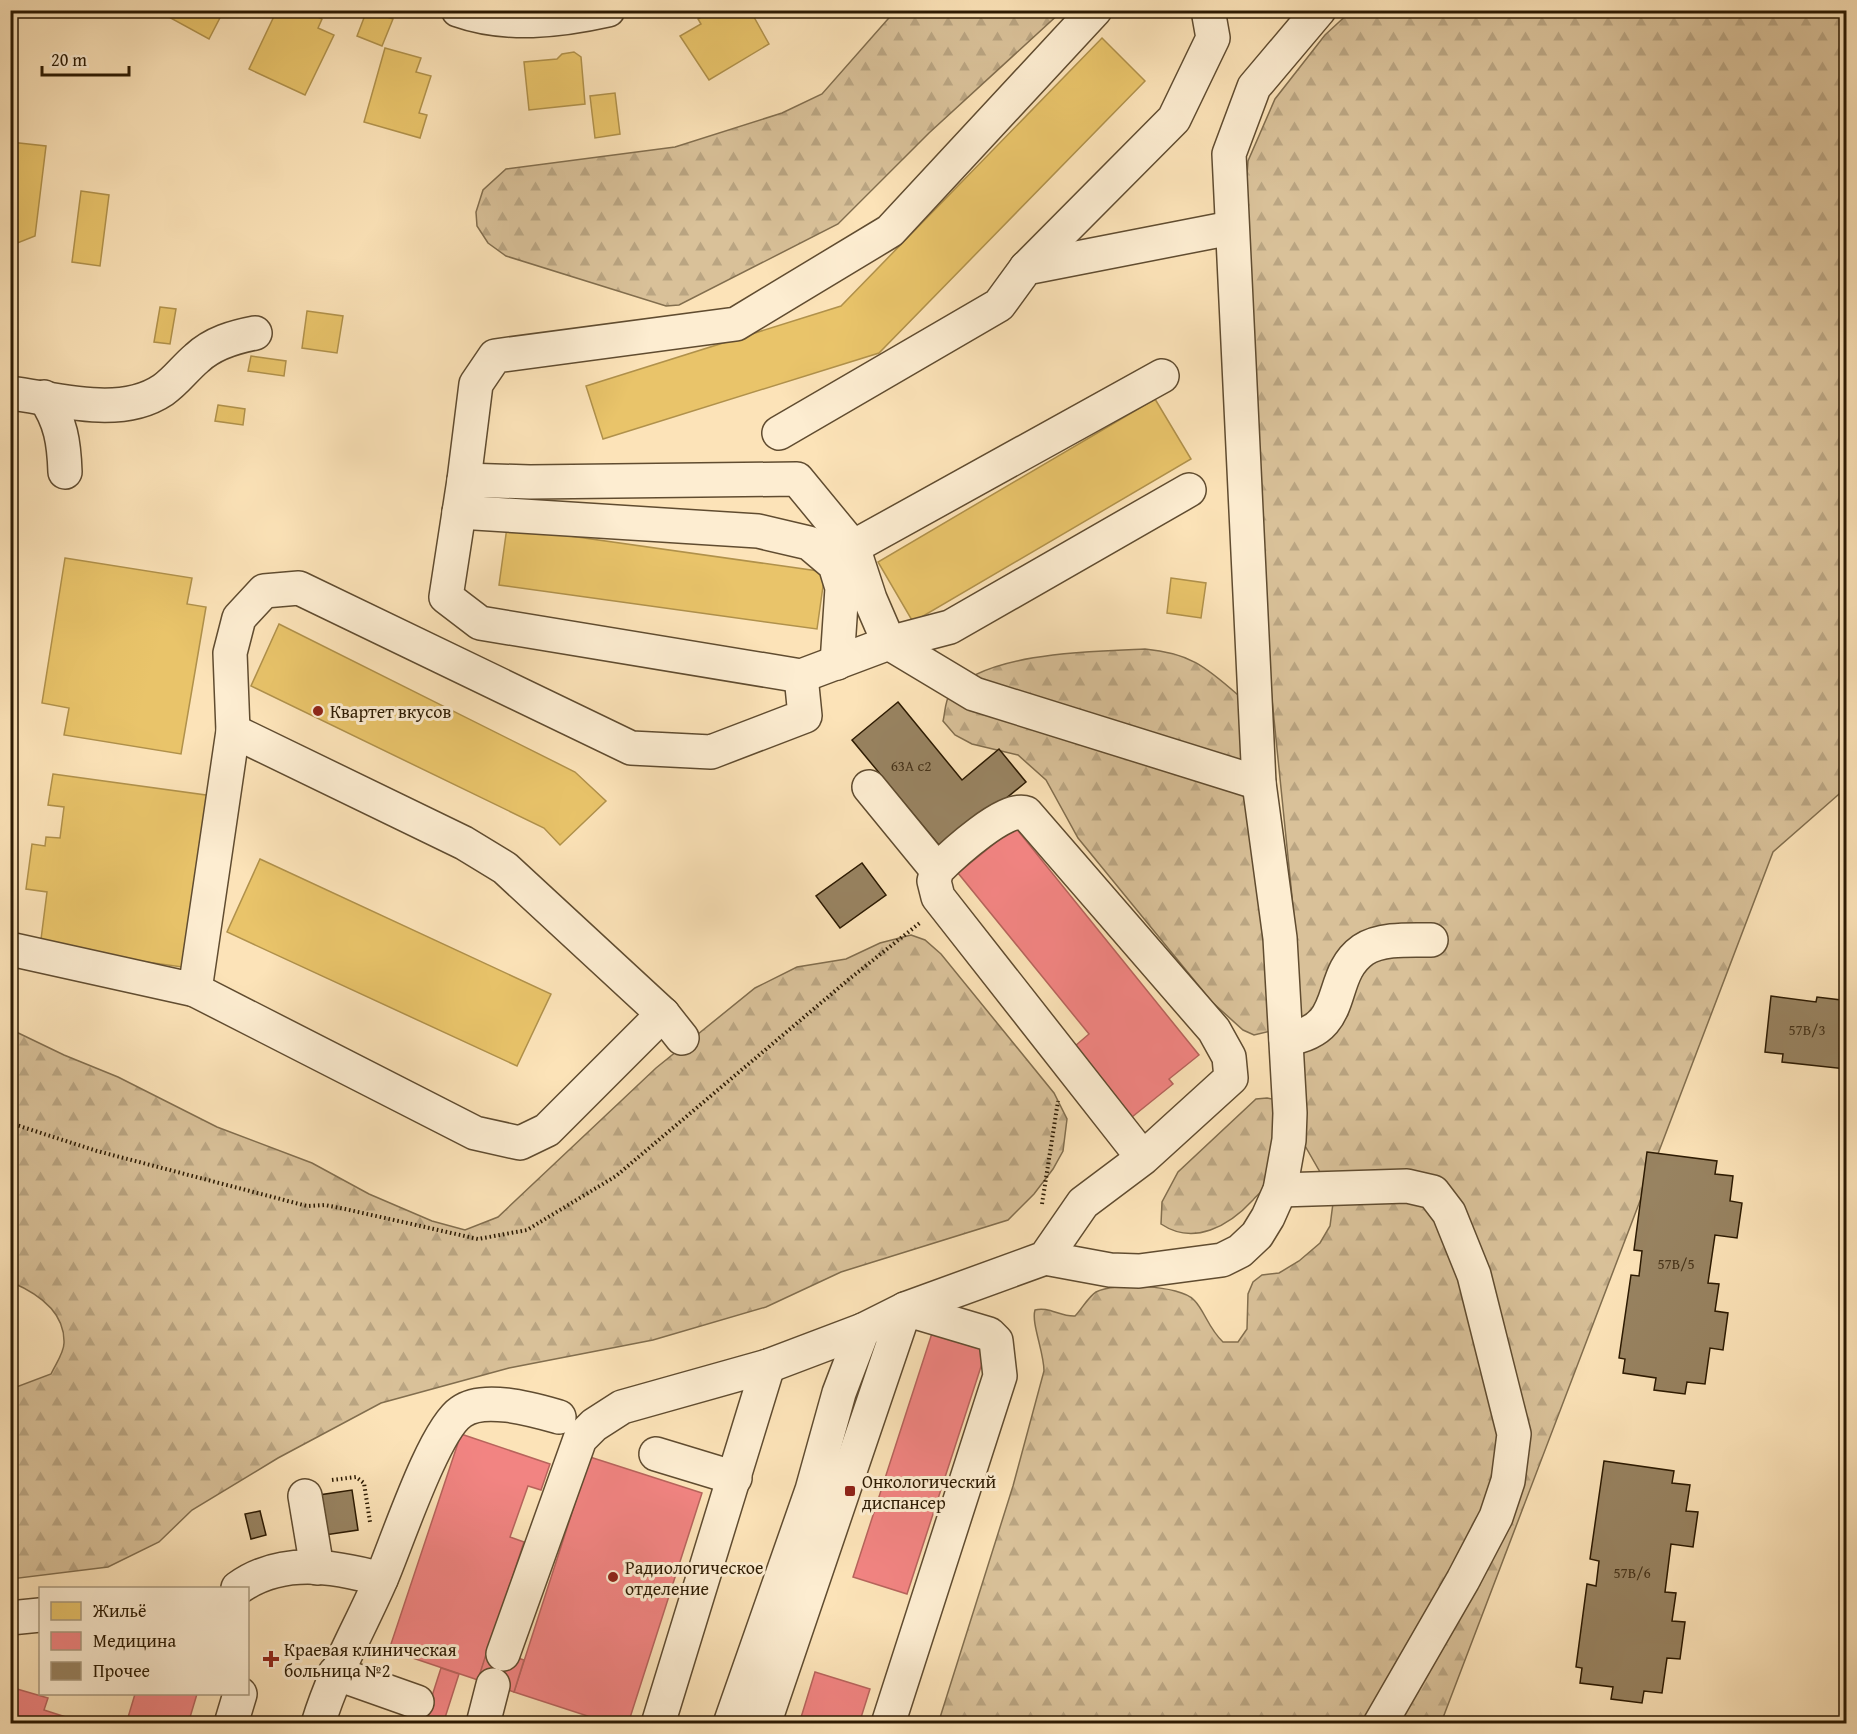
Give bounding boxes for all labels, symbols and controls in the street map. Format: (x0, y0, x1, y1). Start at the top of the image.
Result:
scale bar (42, 39, 129, 77)
text: 20 m (51, 46, 87, 73)
place label: Квартет вкусов (330, 698, 451, 725)
marker: Квартет вкусов (311, 704, 325, 718)
house number: 63А с2 (891, 755, 931, 776)
house number: 57В/3 (1788, 1019, 1826, 1040)
house number: 57В/5 (1657, 1253, 1695, 1274)
place label: Онкологический диспансер (862, 1468, 997, 1516)
marker: Онкологический диспансер (843, 1484, 857, 1498)
place label: Радиологическое отделение (625, 1554, 763, 1602)
house number: 57В/6 (1613, 1562, 1651, 1583)
marker: Радиологическое отделение (606, 1570, 620, 1584)
legend (39, 1587, 249, 1695)
text: Жильё (92, 1597, 147, 1624)
text: Медицина (93, 1627, 176, 1654)
place label: Краевая клиническая больница №2 (284, 1636, 457, 1684)
marker: Краевая клиническая больница №2 (262, 1650, 280, 1668)
text: Прочее (93, 1657, 150, 1684)

